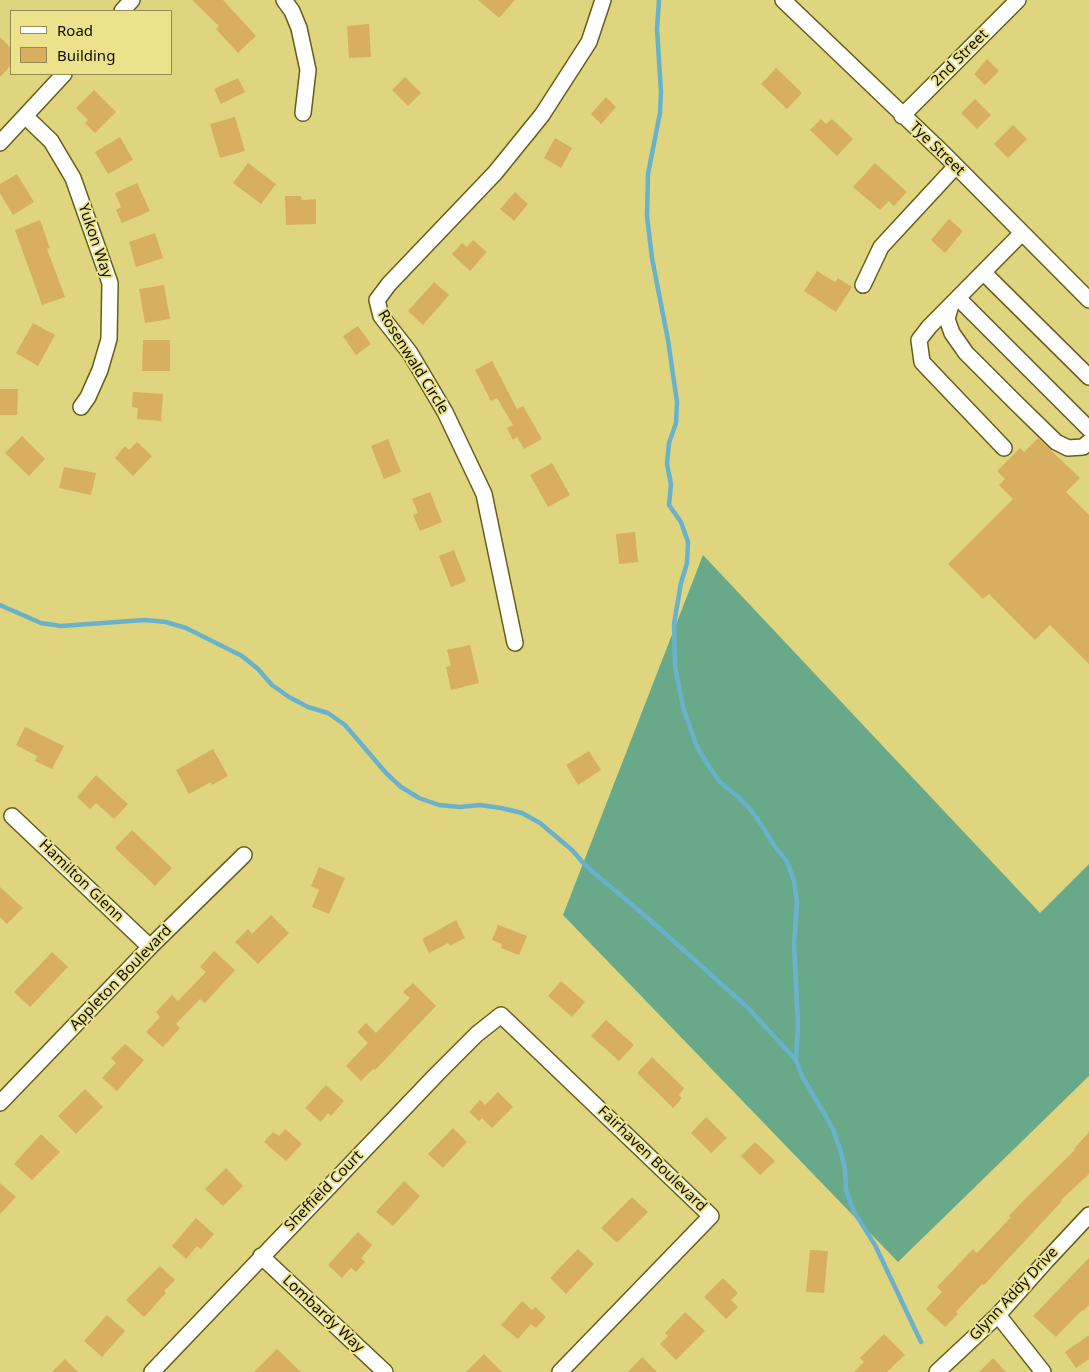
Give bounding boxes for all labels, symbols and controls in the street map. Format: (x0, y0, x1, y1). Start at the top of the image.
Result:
legend (10, 10, 172, 75)
text: Road (57, 20, 93, 40)
street label: 2nd Street (928, 26, 992, 90)
text: Building (57, 45, 115, 65)
street label: Tye Street (906, 118, 968, 180)
street label: Yukon Way (74, 202, 116, 280)
street label: Rosenwald Circle (374, 307, 452, 417)
street label: Hamilton Glenn (35, 836, 127, 926)
street label: Appleton Boulevard (66, 922, 176, 1034)
street label: Fairhaven Boulevard (594, 1102, 710, 1216)
street label: Sheffield Court (281, 1147, 367, 1235)
street label: Glynn Addy Drive (966, 1243, 1062, 1345)
street label: Lombardy Way (278, 1272, 368, 1356)

